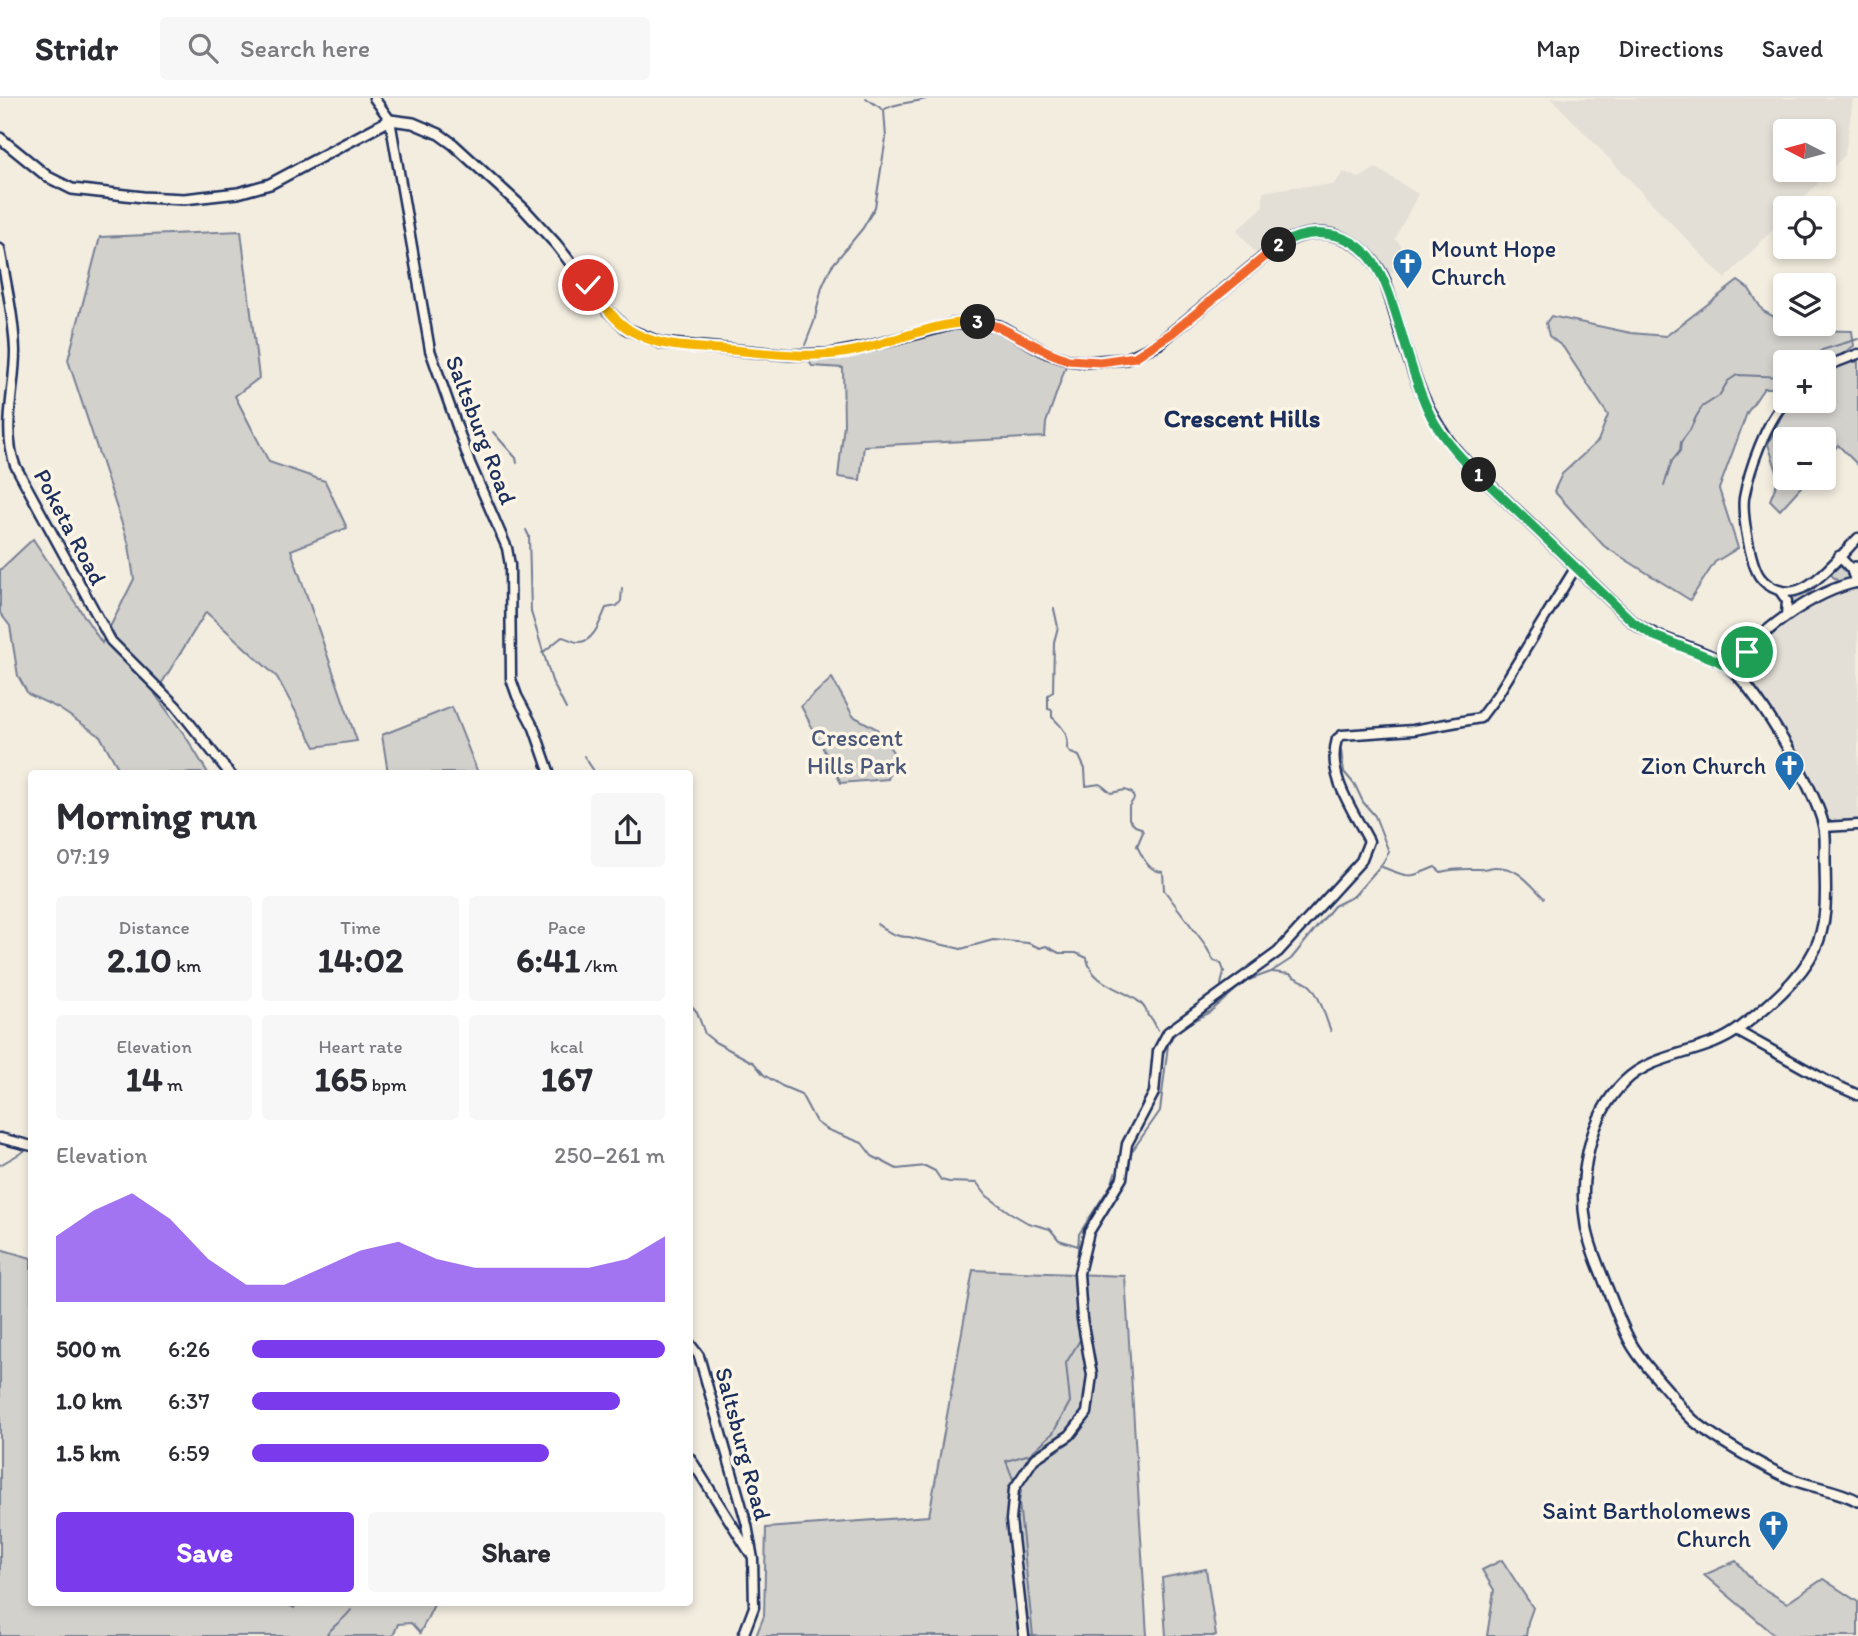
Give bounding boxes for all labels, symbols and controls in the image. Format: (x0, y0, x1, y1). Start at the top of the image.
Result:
search box (160, 17, 650, 80)
text: Stridr (35, 29, 118, 68)
icon: search (184, 29, 222, 67)
text: Search here (240, 32, 370, 64)
text: Map (1536, 34, 1580, 63)
text: Directions (1618, 34, 1724, 63)
text: Saved (1762, 34, 1823, 63)
north arrow (1773, 119, 1836, 182)
map controls (1773, 119, 1836, 490)
button: locate (1773, 196, 1836, 259)
pin: 2 (1262, 228, 1296, 262)
text: 2 (1274, 233, 1284, 256)
place label: Mount Hope Church (1431, 234, 1556, 291)
church icon: Mount Hope Church (1391, 246, 1425, 290)
pin (558, 255, 618, 315)
icon: check (569, 266, 607, 304)
button: layers (1773, 273, 1836, 336)
pin: 3 (960, 304, 996, 340)
text: 3 (972, 310, 983, 333)
button: + (1773, 350, 1836, 413)
street label: Saltsburg Road (440, 351, 523, 508)
district label: Crescent Hills (1164, 402, 1320, 434)
button: − (1773, 427, 1836, 490)
pin: 1 (1462, 458, 1496, 492)
text: 1 (1474, 463, 1483, 486)
street label: Poketa Road (28, 464, 113, 590)
pin (1717, 622, 1777, 682)
icon: arrive (1728, 633, 1766, 671)
park label: Crescent Hills Park (807, 723, 907, 780)
church icon: Zion Church (1772, 749, 1806, 793)
place label: Zion Church (1641, 751, 1766, 780)
text: Morning run (56, 793, 257, 839)
button: share (591, 793, 665, 867)
text: 07:19 (56, 842, 110, 870)
text: Distance (119, 916, 190, 939)
text: Time (340, 916, 381, 939)
text: Pace (548, 916, 586, 939)
text: 2.10 (107, 939, 172, 981)
text: 14:02 (318, 939, 403, 981)
text: 6:41 (516, 939, 580, 981)
text: km (172, 954, 201, 977)
text: /km (580, 954, 618, 977)
text: Elevation (116, 1035, 192, 1058)
text: Heart rate (318, 1035, 403, 1058)
text: kcal (550, 1035, 584, 1058)
text: 14 (125, 1058, 163, 1100)
text: 165 (314, 1058, 367, 1100)
text: 167 (541, 1058, 593, 1100)
text: m (163, 1073, 183, 1096)
text: bpm (367, 1073, 407, 1096)
text: Elevation (56, 1141, 147, 1169)
text: 250–261 m (554, 1141, 665, 1169)
text: 500 m (56, 1335, 121, 1363)
text: 6:26 (168, 1335, 210, 1363)
street label: Saltsburg Road (709, 1364, 778, 1524)
text: 1.0 km (56, 1387, 122, 1415)
text: 6:37 (168, 1387, 210, 1415)
text: 1.5 km (56, 1439, 120, 1467)
text: 6:59 (168, 1439, 210, 1467)
place label: Saint Bartholomews Church (1542, 1496, 1751, 1553)
church icon: Saint Bartholomews Church (1757, 1508, 1791, 1552)
button: Save (56, 1512, 354, 1592)
button: Share (368, 1512, 665, 1592)

